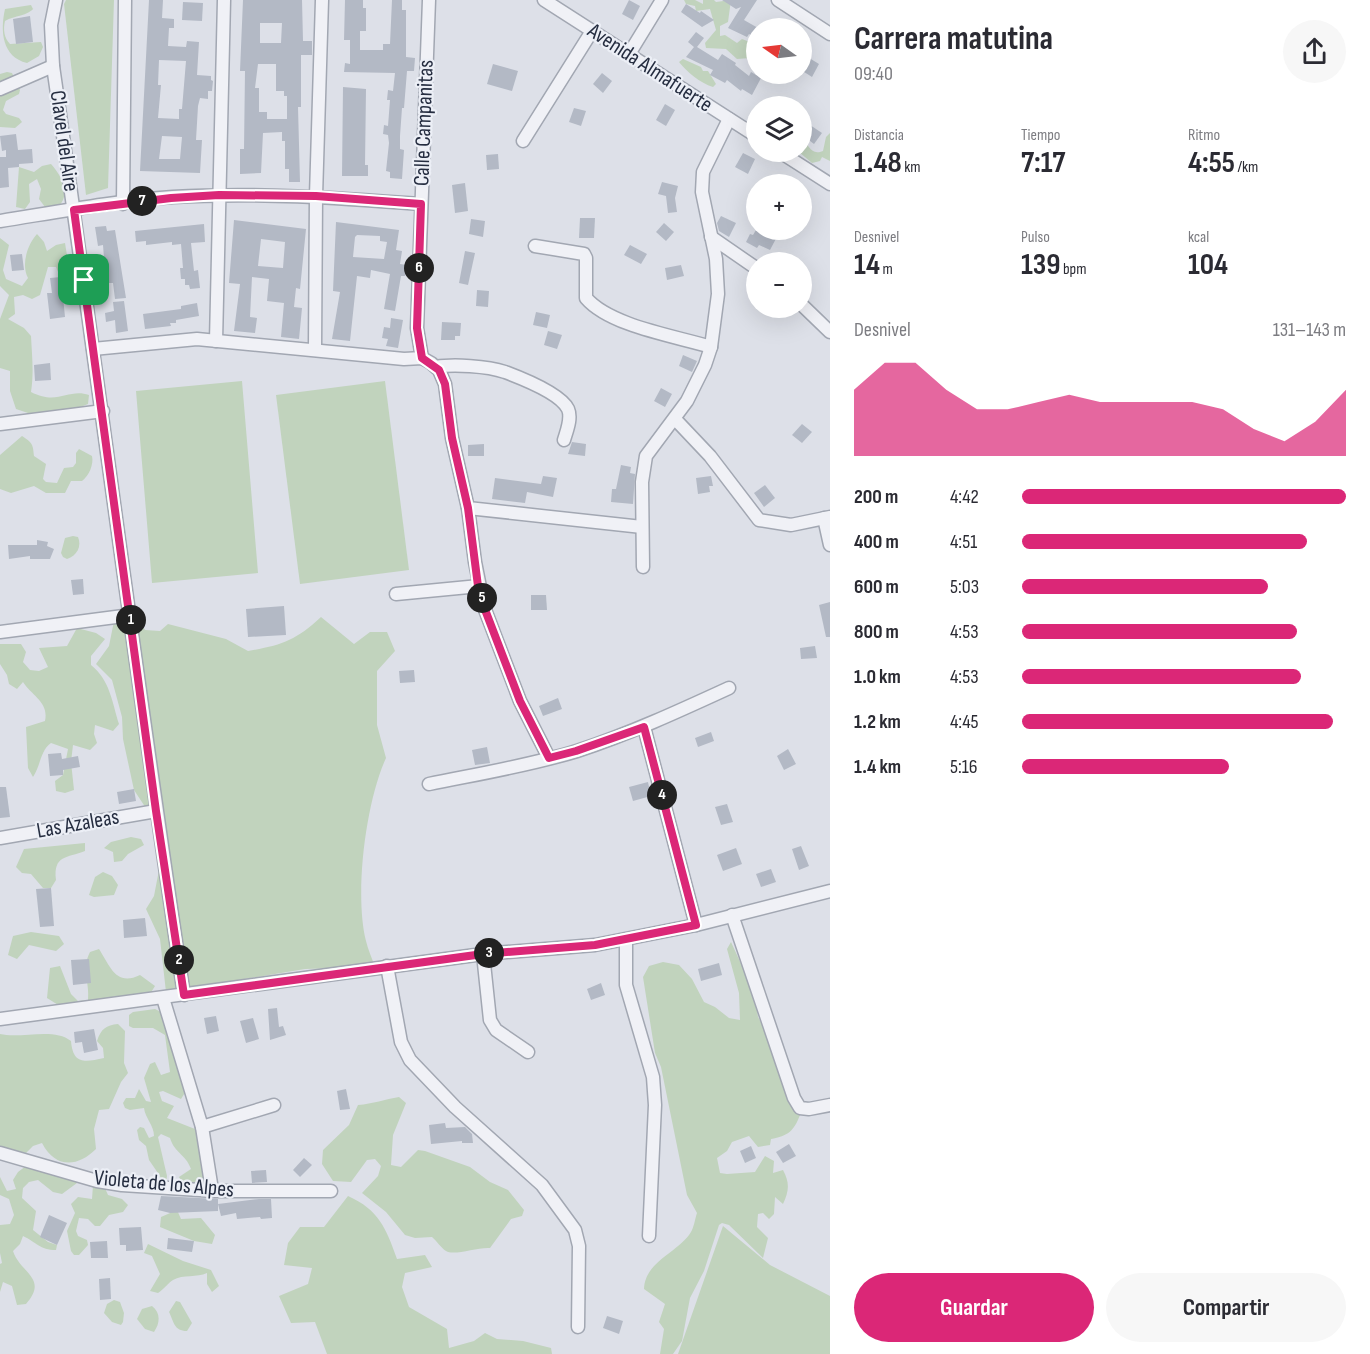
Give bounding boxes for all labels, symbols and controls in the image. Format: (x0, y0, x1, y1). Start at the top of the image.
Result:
street label: Avenida Almafuerte (582, 17, 718, 118)
north arrow (746, 18, 812, 84)
map controls (746, 18, 812, 318)
text: Carrera matutina (854, 19, 1053, 59)
button: share (1283, 20, 1346, 83)
street label: Calle Campanitas (408, 59, 440, 187)
text: 09:40 (854, 62, 893, 86)
street label: Clavel del Aire (44, 89, 84, 193)
button: layers (746, 96, 812, 162)
text: Distancia (854, 126, 904, 145)
text: Tiempo (1021, 126, 1060, 145)
text: Ritmo (1188, 126, 1220, 145)
text: 1.48 (854, 145, 902, 181)
text: 7:17 (1021, 145, 1065, 181)
text: 4:55 (1188, 145, 1235, 181)
text: km (902, 158, 921, 177)
text: /km (1235, 158, 1258, 177)
button: + (746, 174, 812, 240)
pin: 7 (127, 186, 157, 216)
text: 7 (139, 191, 145, 210)
text: Desnivel (854, 228, 899, 247)
text: Pulso (1021, 228, 1050, 247)
text: kcal (1188, 228, 1209, 247)
text: 14 (854, 247, 880, 283)
text: 139 (1021, 247, 1060, 283)
text: 104 (1188, 247, 1228, 283)
button: − (746, 252, 812, 318)
pin: 6 (404, 253, 434, 283)
pin (58, 254, 109, 305)
text: 6 (415, 258, 423, 277)
text: m (880, 260, 893, 279)
text: bpm (1060, 260, 1087, 279)
icon: arrive (67, 263, 100, 296)
text: Desnivel (854, 318, 911, 342)
text: 131–143 m (1273, 318, 1346, 342)
text: 200 m (854, 485, 898, 509)
text: 4:42 (950, 485, 979, 509)
text: 400 m (854, 530, 899, 554)
text: 4:51 (950, 530, 977, 554)
text: 600 m (854, 575, 899, 599)
text: 5:03 (950, 575, 979, 599)
pin: 5 (467, 583, 497, 613)
text: 5 (478, 588, 486, 607)
pin: 1 (116, 605, 146, 635)
text: 1 (128, 610, 134, 629)
text: 800 m (854, 620, 899, 644)
text: 4:53 (950, 620, 979, 644)
text: 1.0 km (854, 665, 901, 689)
text: 4:53 (950, 665, 979, 689)
text: 1.2 km (854, 710, 901, 734)
text: 4:45 (950, 710, 979, 734)
text: 1.4 km (854, 755, 901, 779)
text: 5:16 (950, 755, 978, 779)
pin: 4 (647, 780, 677, 810)
text: 4 (658, 785, 666, 804)
street label: Las Azaleas (35, 803, 121, 845)
pin: 3 (474, 938, 504, 968)
text: 3 (485, 943, 493, 962)
pin: 2 (164, 945, 194, 975)
text: 2 (175, 950, 183, 969)
street label: Violeta de los Alpes (93, 1164, 235, 1204)
button: Guardar (854, 1273, 1094, 1342)
button: Compartir (1106, 1273, 1346, 1342)

